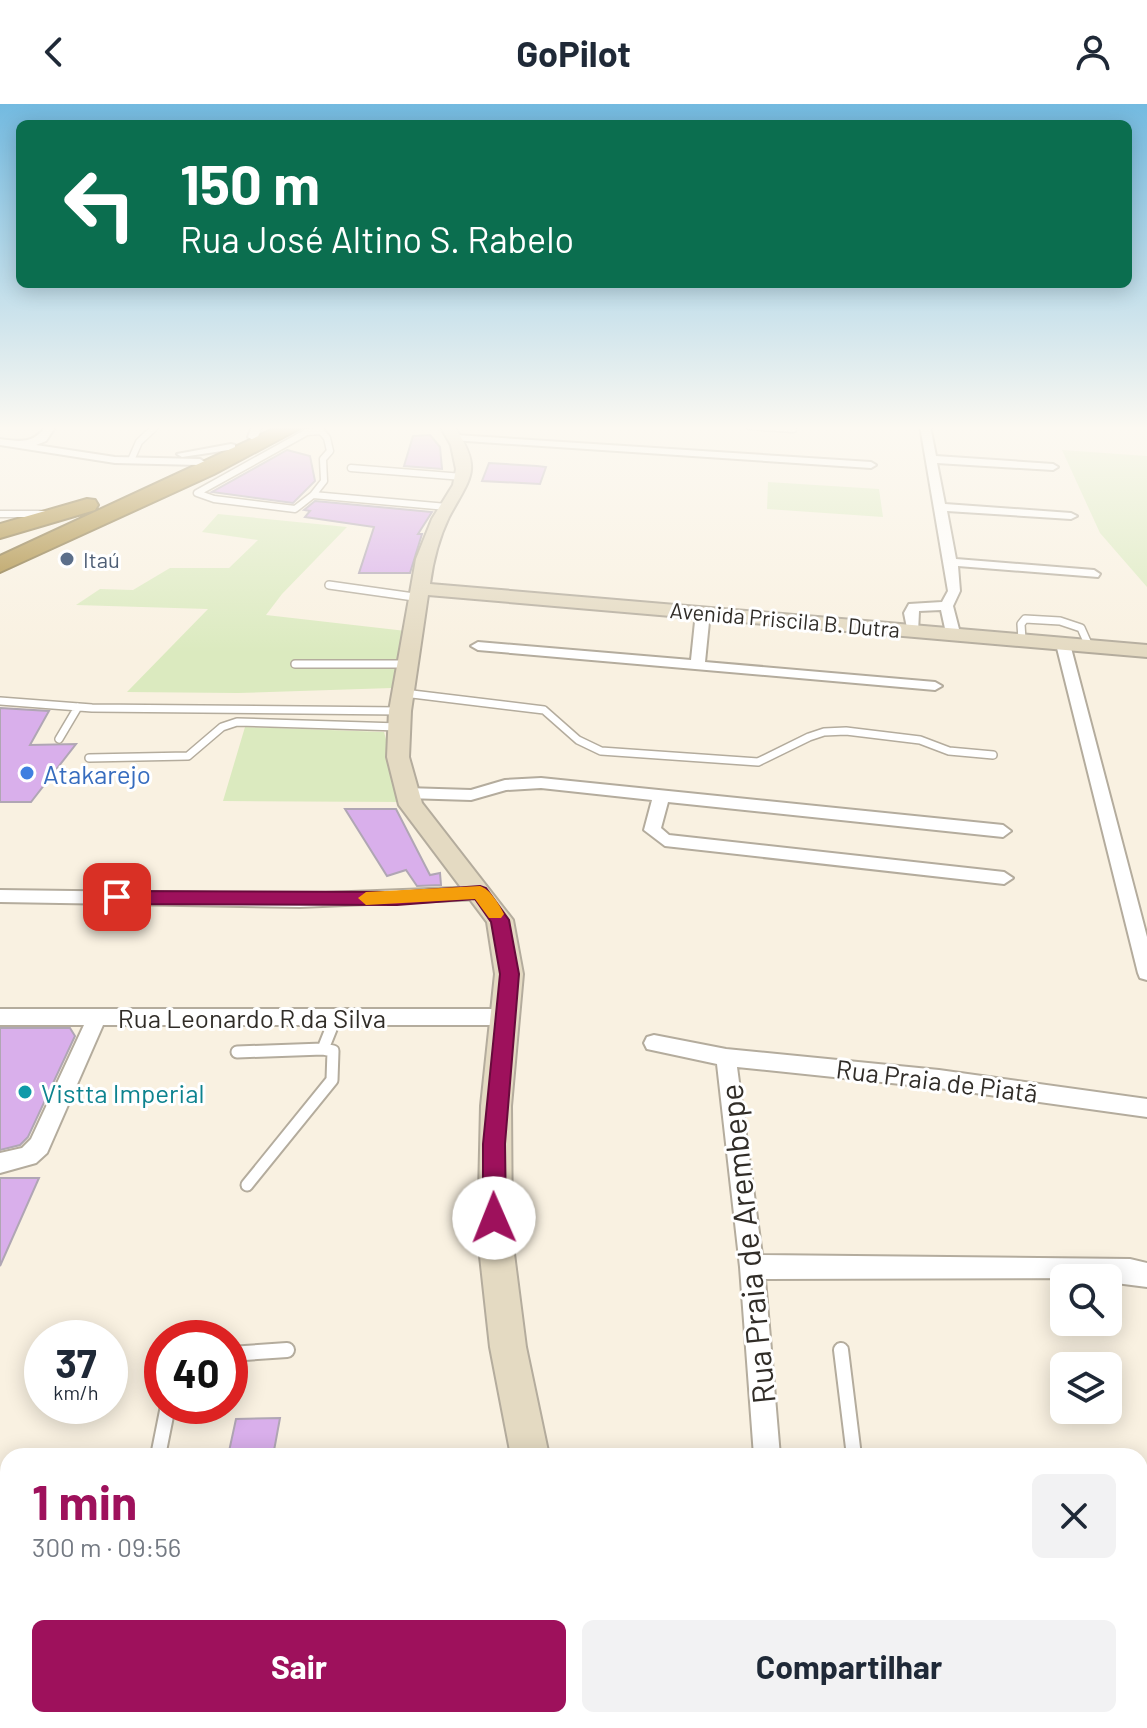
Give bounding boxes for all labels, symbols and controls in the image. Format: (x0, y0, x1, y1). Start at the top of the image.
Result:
icon: back (32, 30, 76, 74)
icon: person (1071, 30, 1115, 74)
text: GoPilot (516, 31, 631, 74)
text: 150 m (180, 149, 320, 216)
icon: left (48, 152, 152, 256)
text: Rua José Altino S. Rabelo (180, 217, 574, 260)
place label: Itaú (83, 546, 120, 572)
marker: Itaú (58, 550, 76, 568)
street label: Avenida Priscila B. Dutra (669, 596, 901, 642)
place label: Atakarejo (43, 758, 151, 789)
marker: Atakarejo (18, 764, 36, 782)
pin (83, 863, 151, 931)
icon: arrive (95, 875, 139, 919)
street label: Rua Leonardo R da Silva (118, 1002, 386, 1033)
street label: Rua Praia de Piatã (834, 1052, 1040, 1108)
place label: Vistta Imperial (41, 1077, 204, 1108)
street label: Rua Praia de Arembepe (710, 1082, 782, 1406)
marker: Vistta Imperial (16, 1083, 34, 1101)
position arrow (452, 1176, 536, 1260)
map controls (1050, 1264, 1122, 1424)
button: search (1050, 1264, 1122, 1336)
speed limit sign: 40 (144, 1320, 248, 1424)
text: 37 (55, 1338, 97, 1386)
button: layers (1050, 1352, 1122, 1424)
text: km/h (53, 1380, 99, 1404)
text: 1 min (32, 1472, 137, 1530)
button: close (1032, 1474, 1116, 1558)
text: 300 m · 09:56 (32, 1531, 181, 1562)
button: Sair (32, 1620, 566, 1712)
button: Compartilhar (582, 1620, 1116, 1712)

